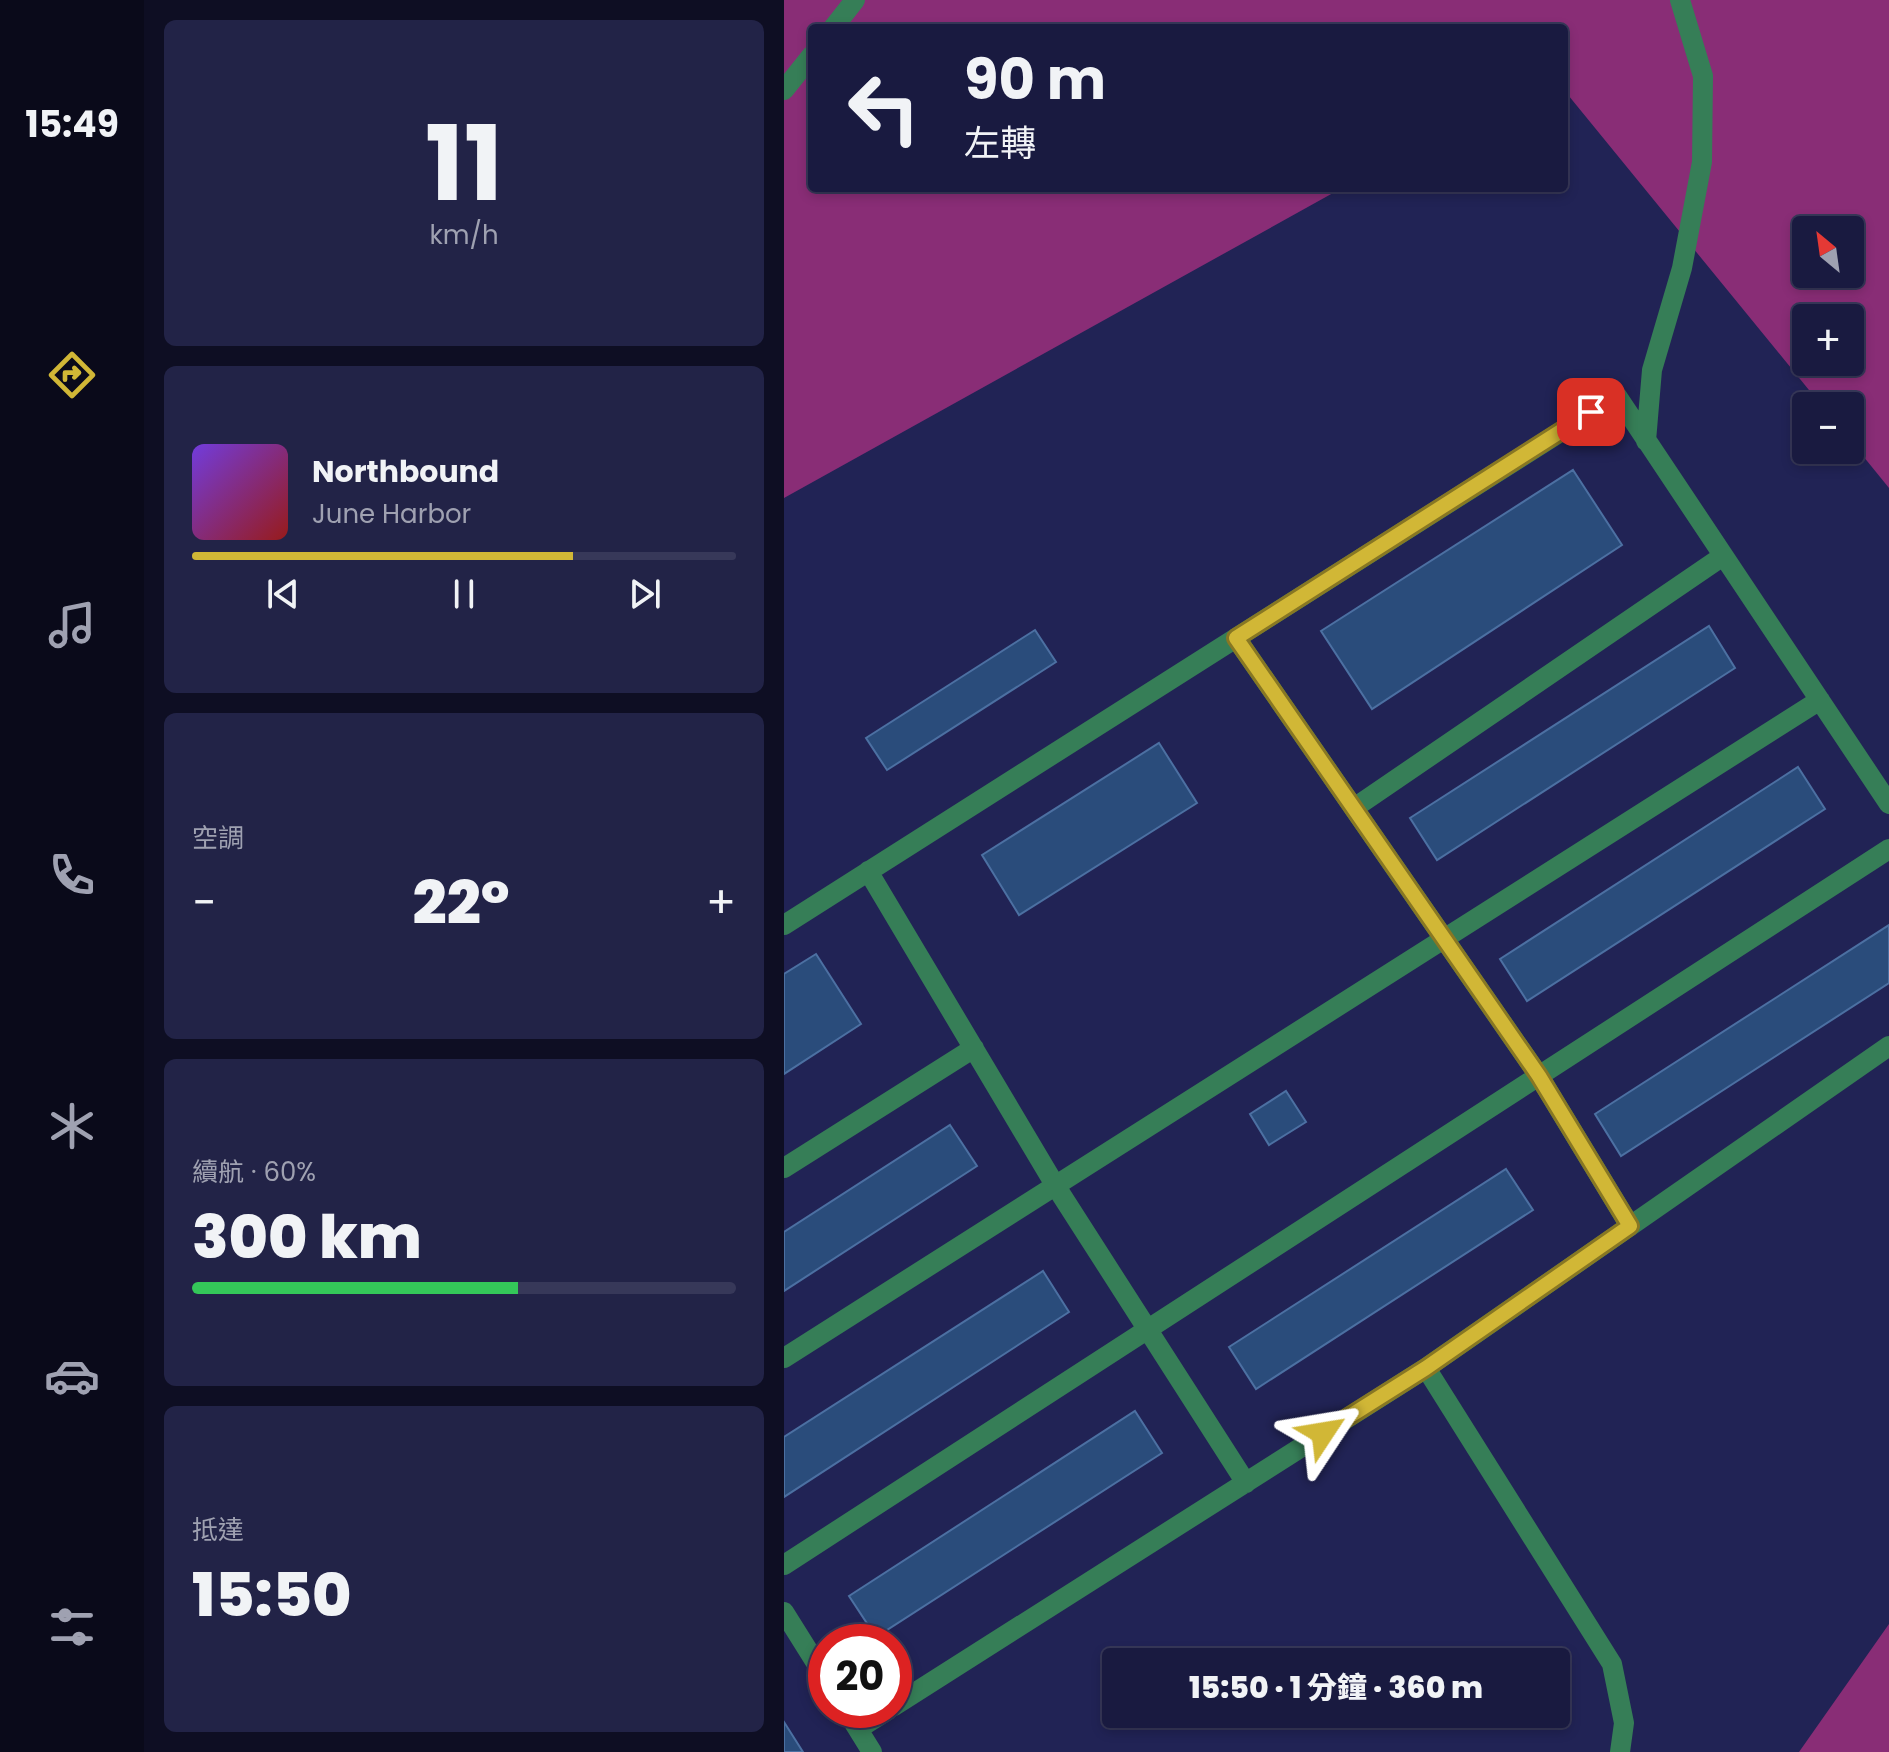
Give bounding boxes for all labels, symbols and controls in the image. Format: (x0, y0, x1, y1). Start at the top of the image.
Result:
text: 90 m (964, 40, 1106, 119)
icon: left (832, 56, 936, 160)
text: 11 (425, 91, 503, 236)
text: 15:49 (25, 99, 119, 150)
text: 左轉 (964, 118, 1036, 169)
north arrow (1792, 216, 1864, 288)
map controls (1792, 216, 1864, 464)
text: km/h (429, 217, 499, 253)
button: + (1792, 304, 1864, 376)
icon: directions (44, 347, 100, 403)
pin (1557, 378, 1625, 446)
icon: arrive (1569, 390, 1613, 434)
button: − (1792, 392, 1864, 464)
text: Northbound (312, 450, 499, 493)
text: June Harbor (312, 496, 471, 532)
icon: previous (261, 572, 305, 616)
icon: pause (442, 572, 486, 616)
icon: next (623, 572, 667, 616)
icon: music (44, 597, 100, 653)
text: 空調 (192, 820, 244, 856)
icon: phone (44, 847, 100, 903)
text: 22° (413, 861, 510, 945)
text: − (192, 872, 216, 933)
text: + (706, 872, 736, 933)
icon: climate (44, 1098, 100, 1154)
text: 續航 · 60% (192, 1154, 316, 1190)
text: 300 km (192, 1195, 422, 1279)
icon: car (44, 1348, 100, 1404)
position arrow (1281, 1391, 1365, 1475)
text: 抵達 (192, 1512, 244, 1548)
text: 15:50 (192, 1553, 351, 1637)
icon: filters (44, 1599, 100, 1655)
speed limit sign: 20 (808, 1624, 912, 1728)
text: 15:50 · 1 分鐘 · 360 m (1189, 1666, 1483, 1709)

